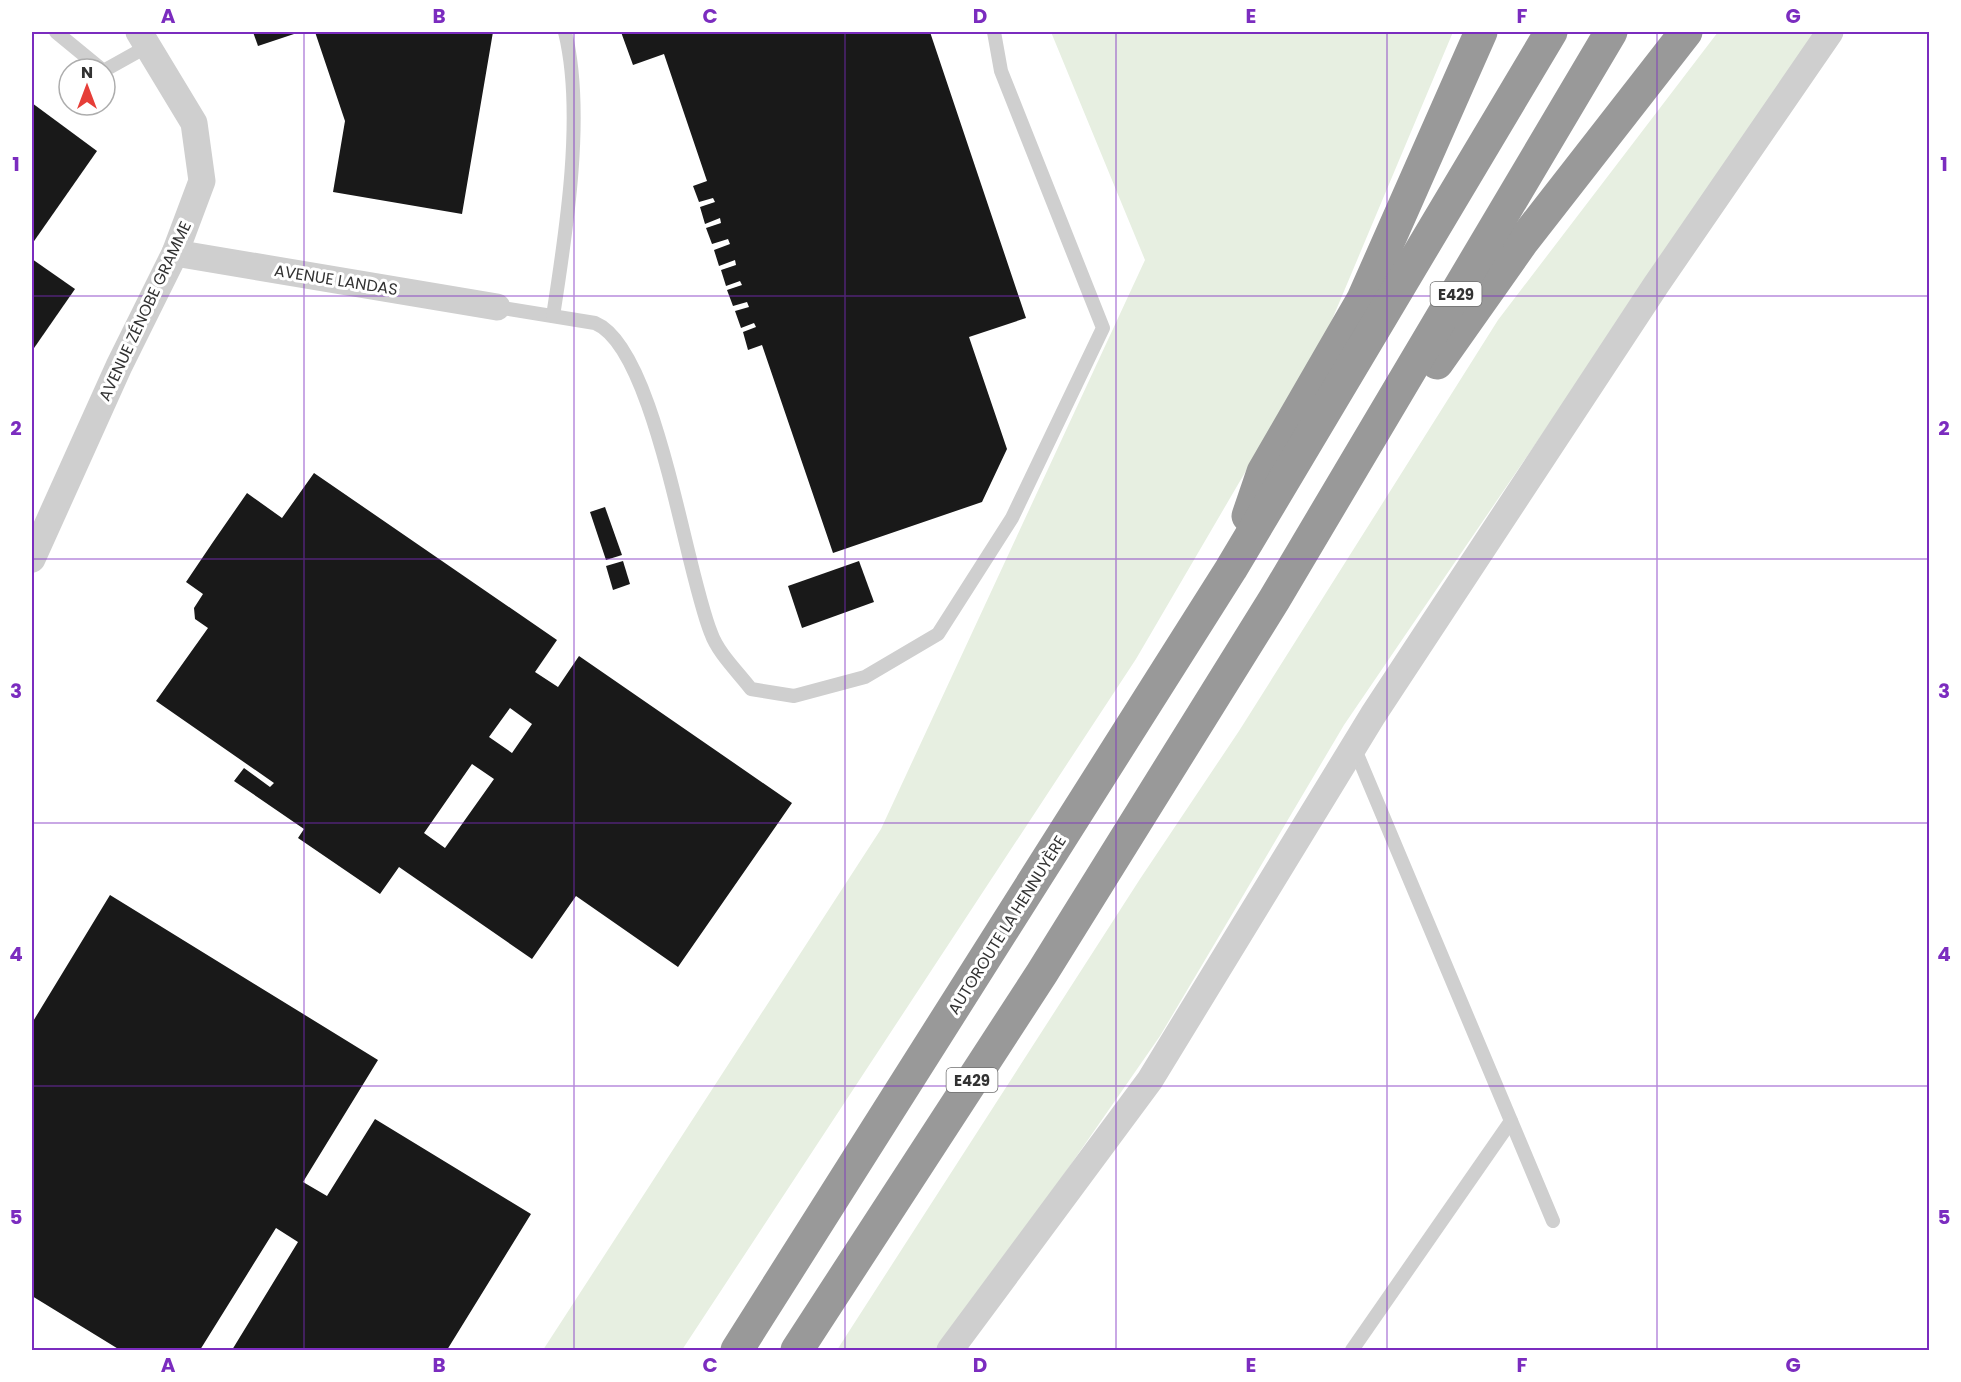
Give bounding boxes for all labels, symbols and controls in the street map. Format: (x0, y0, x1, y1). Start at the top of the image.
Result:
text: A (161, 2, 176, 30)
text: B (432, 2, 446, 30)
text: C (702, 2, 718, 30)
text: D (973, 2, 987, 30)
text: E (1246, 2, 1256, 30)
text: F (1517, 2, 1528, 30)
text: G (1785, 2, 1801, 30)
north arrow (57, 57, 117, 117)
text: N (81, 61, 93, 84)
text: 1 (12, 150, 20, 178)
text: 1 (1940, 150, 1948, 178)
street label: AVENUE ZÉNOBE GRAMME (93, 217, 197, 405)
street label: AVENUE LANDAS (273, 259, 399, 301)
road number: E429 (1430, 282, 1482, 306)
text: 2 (10, 414, 22, 442)
text: 2 (1938, 414, 1950, 442)
text: 3 (10, 677, 22, 705)
text: 3 (1938, 677, 1950, 705)
street label: AUTOROUTE LA HENNUYÈRE (942, 831, 1072, 1019)
text: 4 (9, 940, 23, 968)
text: 4 (1937, 940, 1951, 968)
road number: E429 (946, 1068, 998, 1092)
text: 5 (10, 1203, 23, 1231)
text: 5 (1938, 1203, 1951, 1231)
text: A (161, 1351, 176, 1379)
text: B (432, 1351, 446, 1379)
text: C (702, 1351, 718, 1379)
text: D (973, 1351, 987, 1379)
text: E (1246, 1351, 1256, 1379)
text: F (1517, 1351, 1528, 1379)
text: G (1785, 1351, 1801, 1379)

